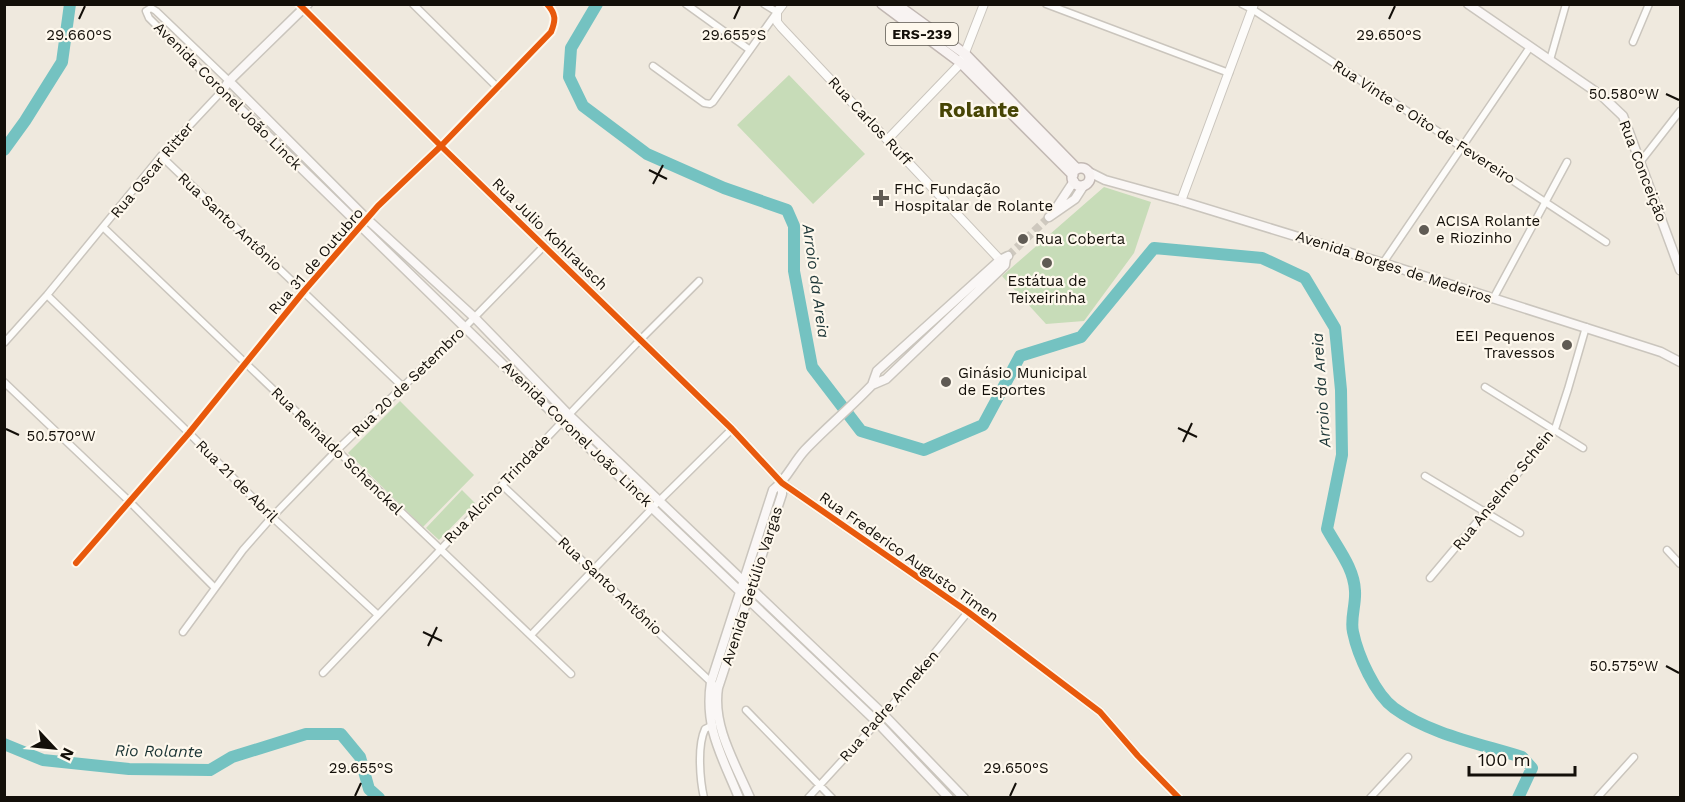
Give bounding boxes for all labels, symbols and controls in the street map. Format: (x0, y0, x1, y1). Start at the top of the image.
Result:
street label: Avenida Coronel João Linck (150, 18, 306, 174)
road number: ERS-239 (886, 23, 958, 45)
text: 29.660°S (46, 26, 112, 44)
text: 29.655°S (702, 26, 766, 44)
text: 29.650°S (1356, 26, 1422, 44)
street label: Rua Vinte e Oito de Fevereiro (1329, 56, 1519, 188)
street label: Rua Carlos Ruff (824, 73, 916, 169)
text: 50.580°W (1589, 85, 1659, 103)
district label: Rolante (939, 97, 1019, 122)
street label: Rua Conceição (1615, 117, 1671, 225)
street label: Rua Oscar Ritter (107, 118, 197, 222)
street label: Rua Santo Antônio (174, 169, 286, 275)
street label: Rua Julio Kohlrausch (488, 174, 612, 294)
place label: FHC Fundação Hospitalar de Rolante (894, 180, 1053, 215)
marker: FHC Fundação Hospitalar de Rolante (872, 189, 890, 207)
street label: Rua 31 de Outubro (265, 204, 367, 318)
place label: ACISA Rolante e Riozinho (1436, 212, 1540, 247)
water label: Arroio da Areia (798, 222, 833, 339)
marker: ACISA Rolante e Riozinho (1417, 223, 1431, 237)
street label: Avenida Borges de Medeiros (1294, 227, 1495, 307)
place label: Rua Coberta (1035, 230, 1126, 248)
marker: Rua Coberta (1016, 232, 1030, 246)
marker: Estátua de Teixeirinha (1040, 256, 1054, 270)
place label: Estátua de Teixeirinha (1008, 272, 1086, 307)
street label: Rua 20 de Setembro (348, 323, 468, 441)
place label: EEI Pequenos Travessos (1455, 327, 1555, 362)
water label: Arroio da Areia (1308, 332, 1335, 449)
marker: EEI Pequenos Travessos (1560, 338, 1574, 352)
street label: Avenida Coronel João Linck (498, 357, 656, 511)
place label: Ginásio Municipal de Esportes (958, 364, 1087, 399)
marker: Ginásio Municipal de Esportes (939, 375, 953, 389)
street label: Rua Reinaldo Schenckel (268, 383, 407, 519)
street label: Rua Anselmo Schein (1449, 426, 1557, 554)
text: 50.570°W (26, 427, 96, 445)
street label: Rua Alcino Trindade (440, 431, 554, 547)
street label: Rua 21 de Abril (192, 436, 282, 526)
street label: Rua Frederico Augusto Timen (816, 488, 1002, 626)
street label: Avenida Getúlio Vargas (718, 504, 786, 668)
street label: Rua Santo Antônio (554, 533, 666, 639)
street label: Rua Padre Anneken (836, 647, 942, 765)
text: 50.575°W (1590, 657, 1658, 675)
north arrow (24, 718, 84, 778)
scale bar (1469, 739, 1576, 777)
water label: Rio Rolante (115, 741, 203, 761)
text: N (56, 745, 78, 764)
text: 100 m (1478, 749, 1531, 770)
text: 29.655°S (329, 759, 393, 777)
text: 29.650°S (983, 759, 1049, 777)

